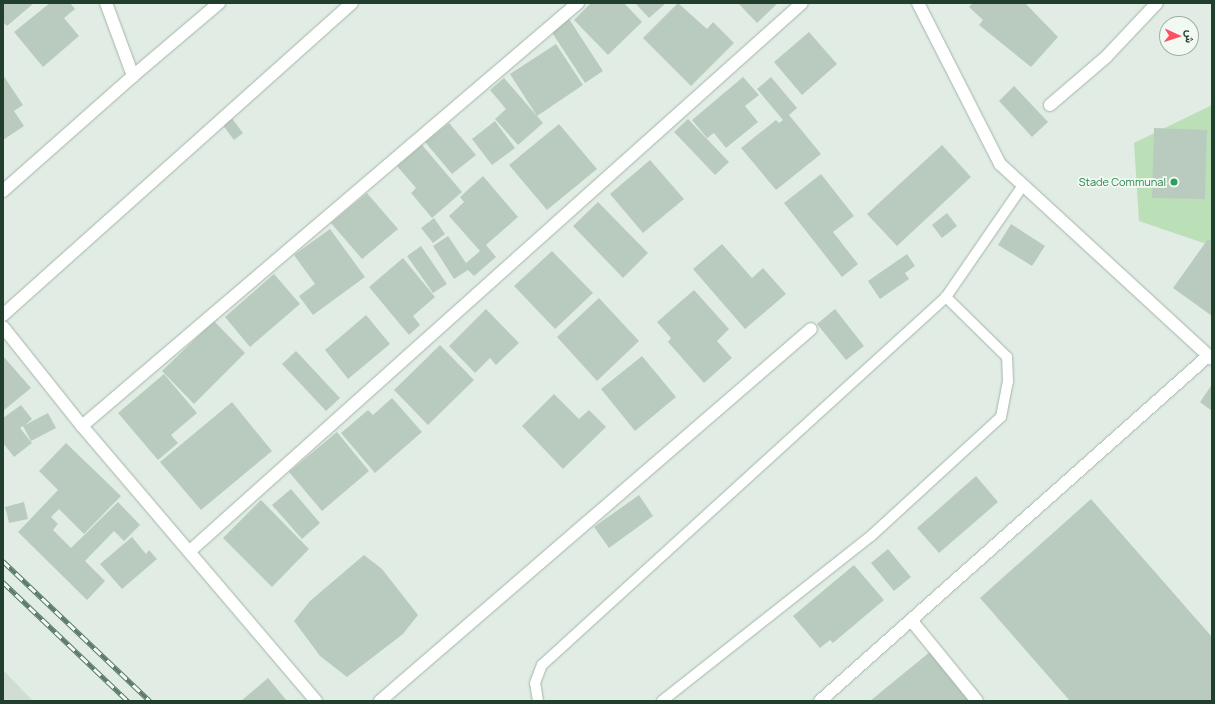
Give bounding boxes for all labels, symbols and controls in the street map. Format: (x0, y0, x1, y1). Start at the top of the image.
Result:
north arrow (1159, 16, 1199, 56)
text: ش (1183, 30, 1198, 44)
place label: Stade Communal (1079, 175, 1166, 189)
marker: Stade Communal (1169, 177, 1179, 187)

